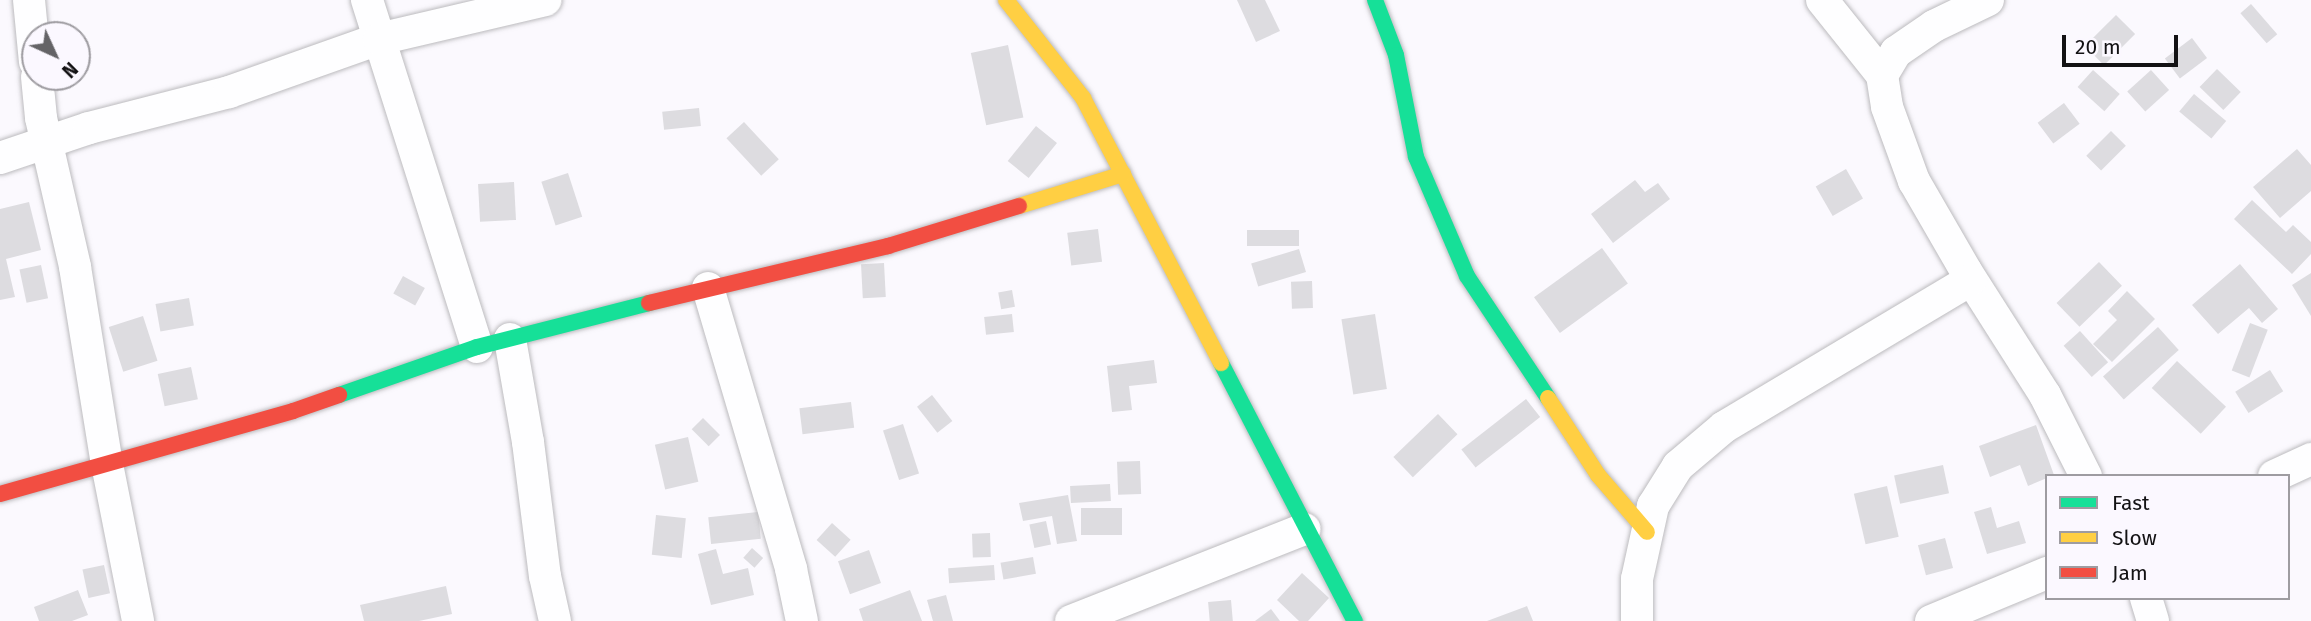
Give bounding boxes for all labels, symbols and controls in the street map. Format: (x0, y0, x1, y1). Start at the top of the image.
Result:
north arrow (21, 21, 91, 91)
scale bar (2066, 21, 2182, 65)
text: 20 m (2075, 34, 2121, 60)
text: N (57, 57, 82, 82)
legend (2045, 474, 2290, 600)
text: Fast (2112, 490, 2150, 516)
text: Slow (2112, 525, 2157, 551)
text: Jam (2112, 560, 2148, 586)

